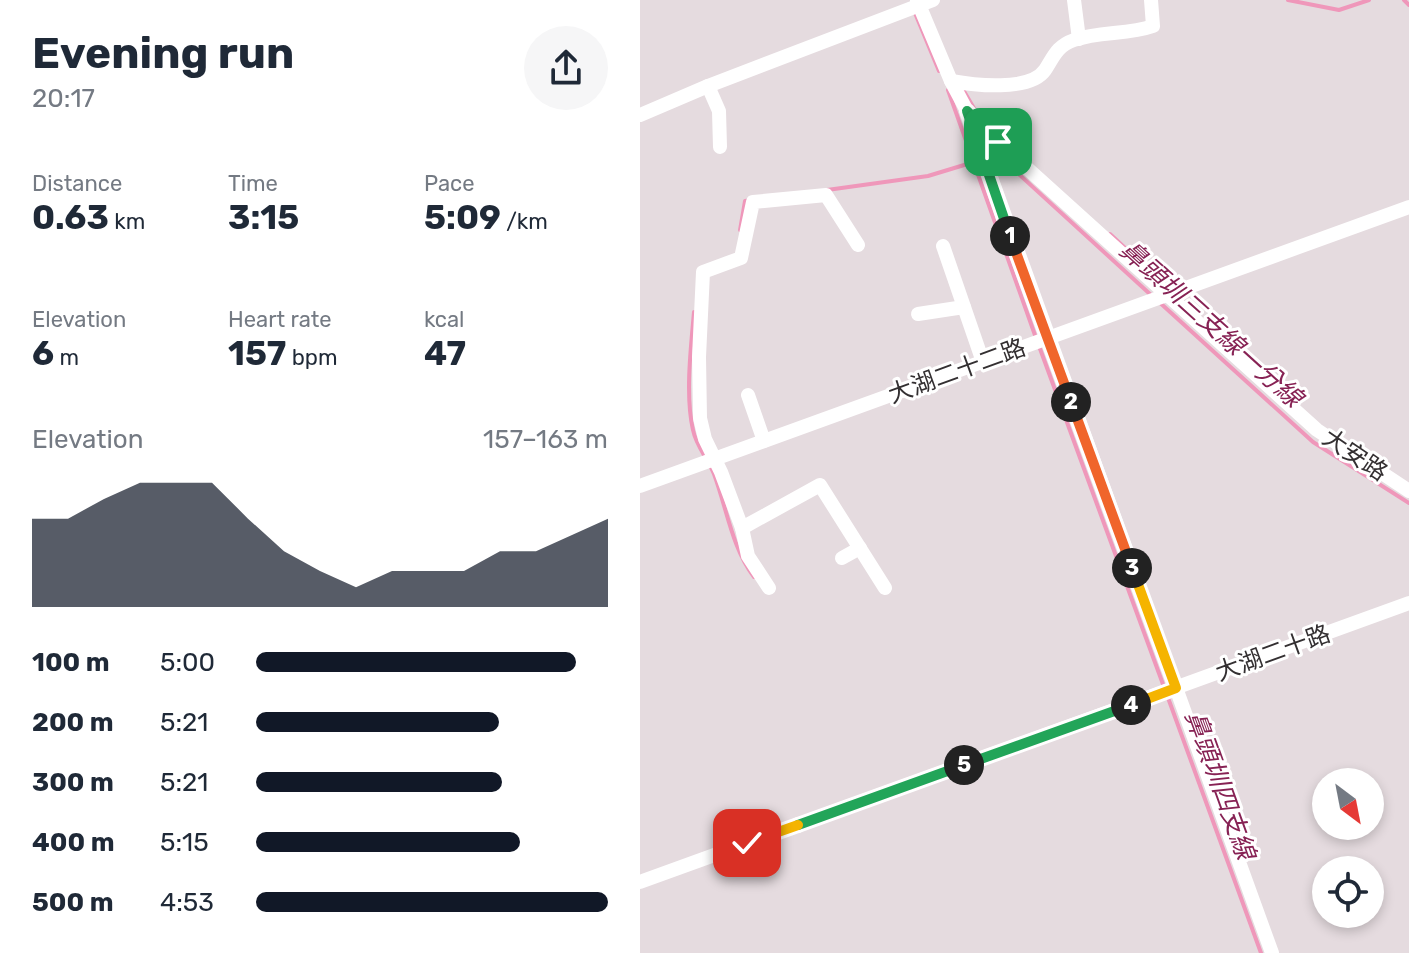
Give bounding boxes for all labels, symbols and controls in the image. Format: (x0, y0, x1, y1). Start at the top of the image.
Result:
button: share (524, 26, 608, 110)
text: Evening run (32, 27, 294, 79)
text: 20:17 (32, 83, 95, 114)
pin (964, 108, 1032, 176)
icon: arrive (976, 120, 1020, 164)
text: Distance (32, 170, 122, 197)
text: Time (228, 170, 278, 197)
text: Pace (424, 170, 475, 197)
text: 0.63 (32, 197, 109, 238)
text: 3:15 (228, 197, 299, 238)
text: 5:09 (424, 197, 501, 238)
text: km (109, 208, 145, 235)
text: /km (501, 208, 548, 235)
pin: 1 (990, 216, 1030, 256)
text: 1 (1005, 222, 1015, 249)
water label: 鼻頭圳三支線一分線 (1114, 234, 1311, 416)
text: Elevation (32, 306, 126, 333)
text: Heart rate (228, 306, 332, 333)
text: kcal (424, 306, 464, 333)
text: 6 (32, 333, 54, 374)
text: 157 (228, 333, 286, 374)
text: 47 (424, 333, 466, 374)
street label: 大湖二十二路 (885, 333, 1029, 409)
text: m (54, 344, 79, 371)
text: bpm (286, 344, 338, 371)
pin: 2 (1051, 382, 1091, 422)
text: 2 (1064, 388, 1078, 415)
street label: 大安路 (1317, 423, 1393, 487)
text: Elevation (32, 424, 143, 455)
text: 157–163 m (483, 424, 608, 455)
pin: 3 (1112, 548, 1152, 588)
text: 3 (1125, 554, 1139, 581)
street label: 大湖二十路 (1212, 619, 1334, 687)
text: 100 m (32, 647, 110, 678)
text: 5:00 (160, 647, 215, 678)
pin: 4 (1111, 685, 1151, 725)
text: 4 (1123, 691, 1139, 718)
water label: 鼻頭圳四支線 (1179, 706, 1262, 866)
text: 200 m (32, 707, 114, 738)
text: 5:21 (160, 707, 209, 738)
pin: 5 (944, 745, 984, 785)
text: 5 (957, 751, 971, 778)
text: 300 m (32, 767, 114, 798)
text: 5:21 (160, 767, 209, 798)
north arrow (1312, 768, 1384, 840)
map controls (1312, 768, 1384, 928)
pin (713, 809, 781, 877)
icon: check (725, 821, 769, 865)
text: 400 m (32, 827, 114, 858)
text: 5:15 (160, 827, 209, 858)
button: locate (1312, 856, 1384, 928)
text: 500 m (32, 887, 114, 918)
text: 4:53 (160, 887, 214, 918)

